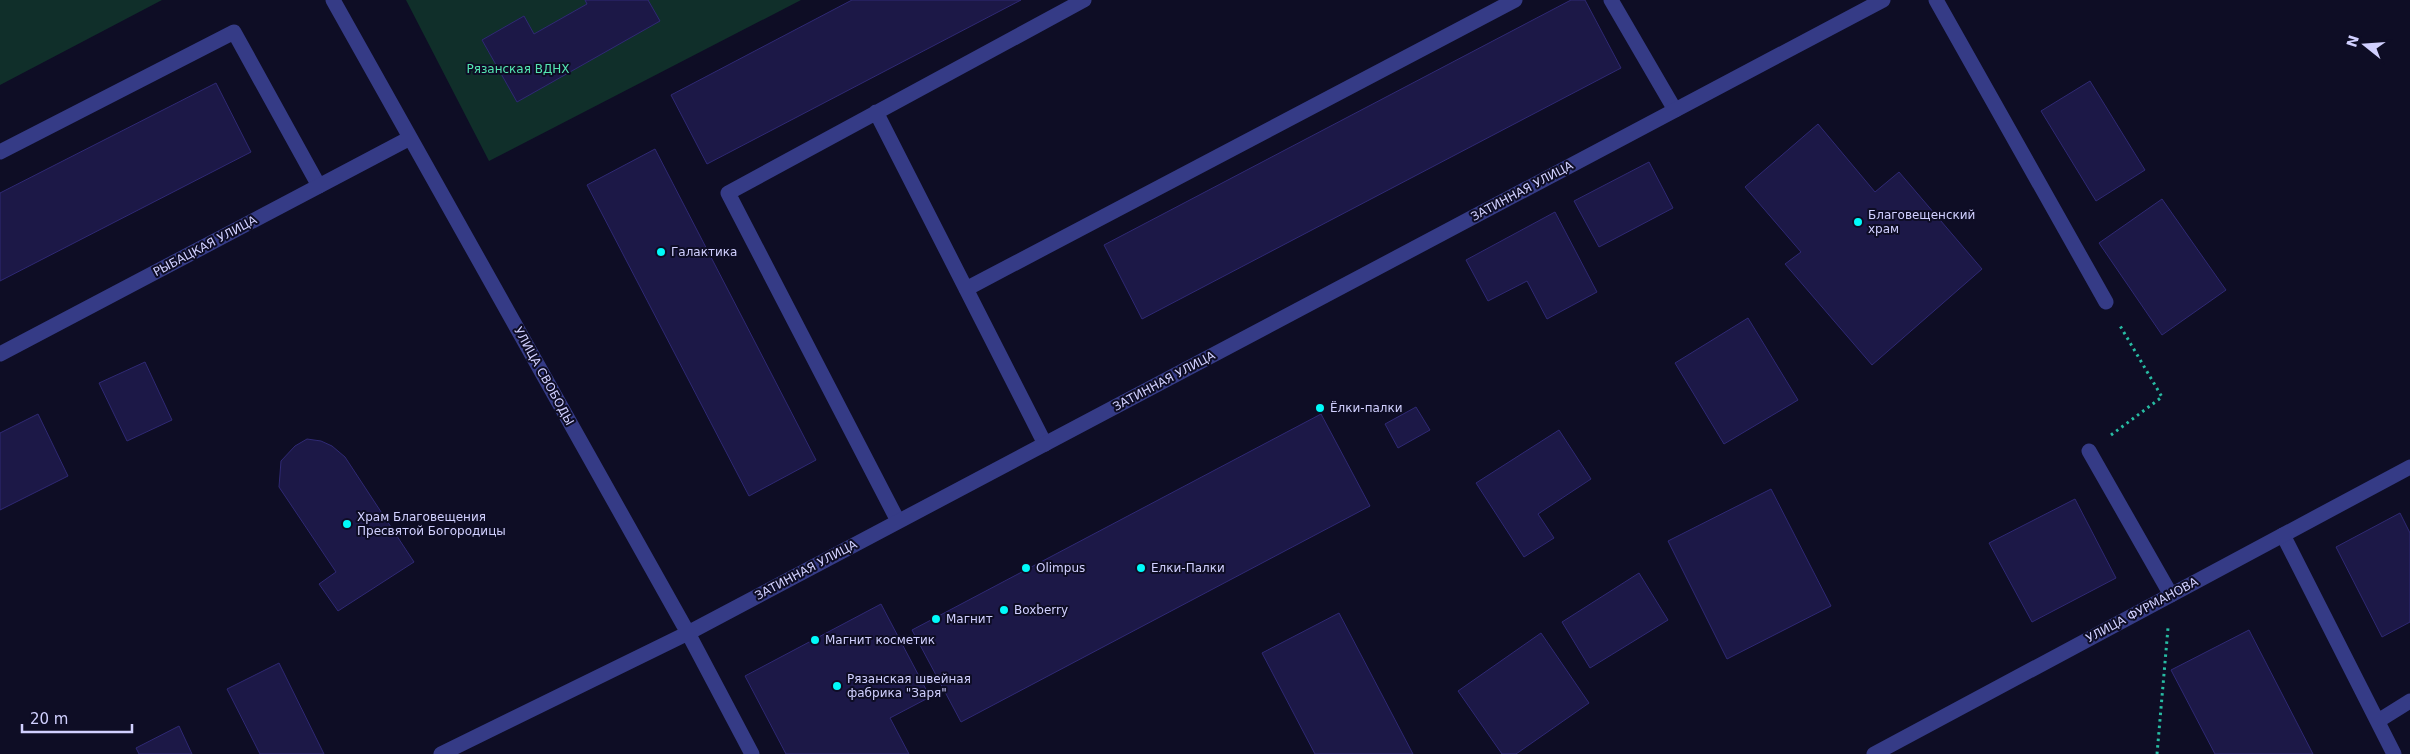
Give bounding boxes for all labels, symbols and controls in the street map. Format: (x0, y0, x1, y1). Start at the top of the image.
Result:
north arrow (2340, 20, 2390, 70)
text: N (2343, 33, 2362, 49)
park label: Рязанская ВДНХ (466, 62, 570, 76)
street label: ЗАТИННАЯ УЛИЦА (1469, 158, 1576, 224)
place label: Благовещенский храм (1868, 208, 1975, 236)
street label: РЫБАЦКАЯ УЛИЦА (151, 212, 260, 279)
marker: Благовещенский храм (1852, 216, 1864, 228)
place label: Галактика (671, 245, 737, 259)
marker: Галактика (655, 246, 667, 258)
street label: УЛИЦА СВОБОДЫ (511, 324, 577, 428)
street label: ЗАТИННАЯ УЛИЦА (1111, 348, 1218, 414)
place label: Ёлки-палки (1330, 400, 1403, 415)
marker: Ёлки-палки (1314, 402, 1326, 414)
place label: Храм Благовещения Пресвятой Богородицы (357, 510, 506, 538)
marker: Храм Благовещения Пресвятой Богородицы (341, 518, 353, 530)
street label: ЗАТИННАЯ УЛИЦА (753, 537, 860, 603)
place label: Olimpus (1036, 561, 1085, 575)
place label: Елки-Палки (1151, 561, 1225, 575)
marker: Olimpus (1020, 562, 1032, 574)
marker: Елки-Палки (1135, 562, 1147, 574)
street label: УЛИЦА ФУРМАНОВА (2084, 574, 2201, 646)
place label: Boxberry (1014, 603, 1068, 617)
marker: Boxberry (998, 604, 1010, 616)
place label: Магнит (946, 612, 993, 626)
marker: Магнит (930, 613, 942, 625)
place label: Магнит косметик (825, 633, 935, 647)
marker: Магнит косметик (809, 634, 821, 646)
place label: Рязанская швейная фабрика "Заря" (847, 672, 971, 700)
marker: Рязанская швейная фабрика "Заря" (831, 680, 843, 692)
scale bar (22, 702, 132, 734)
text: 20 m (30, 710, 68, 728)

